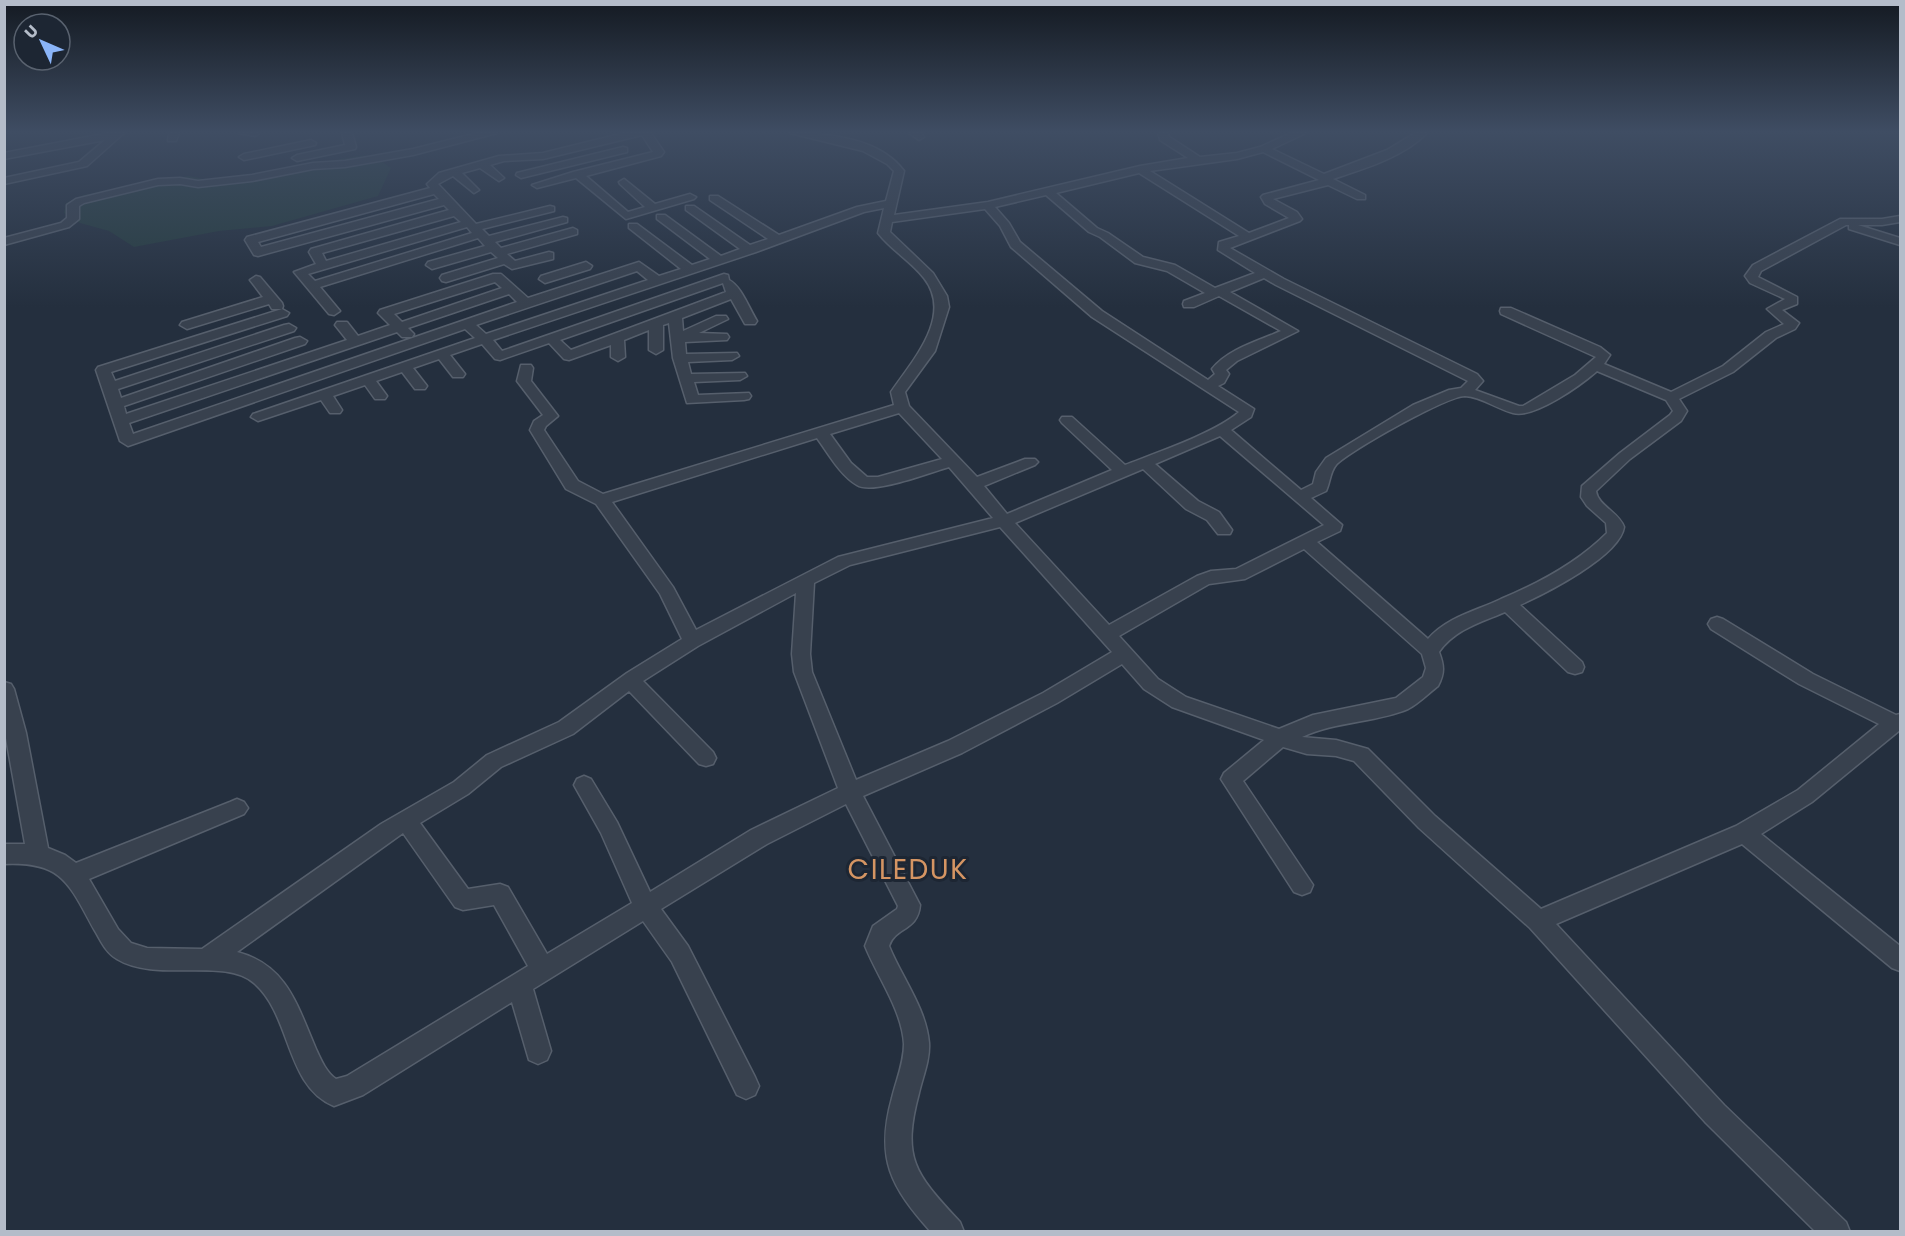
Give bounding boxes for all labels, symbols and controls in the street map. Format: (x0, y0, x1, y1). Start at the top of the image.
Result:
north arrow (12, 12, 72, 72)
text: U (19, 20, 44, 44)
district label: CILEDUK (848, 850, 968, 889)

